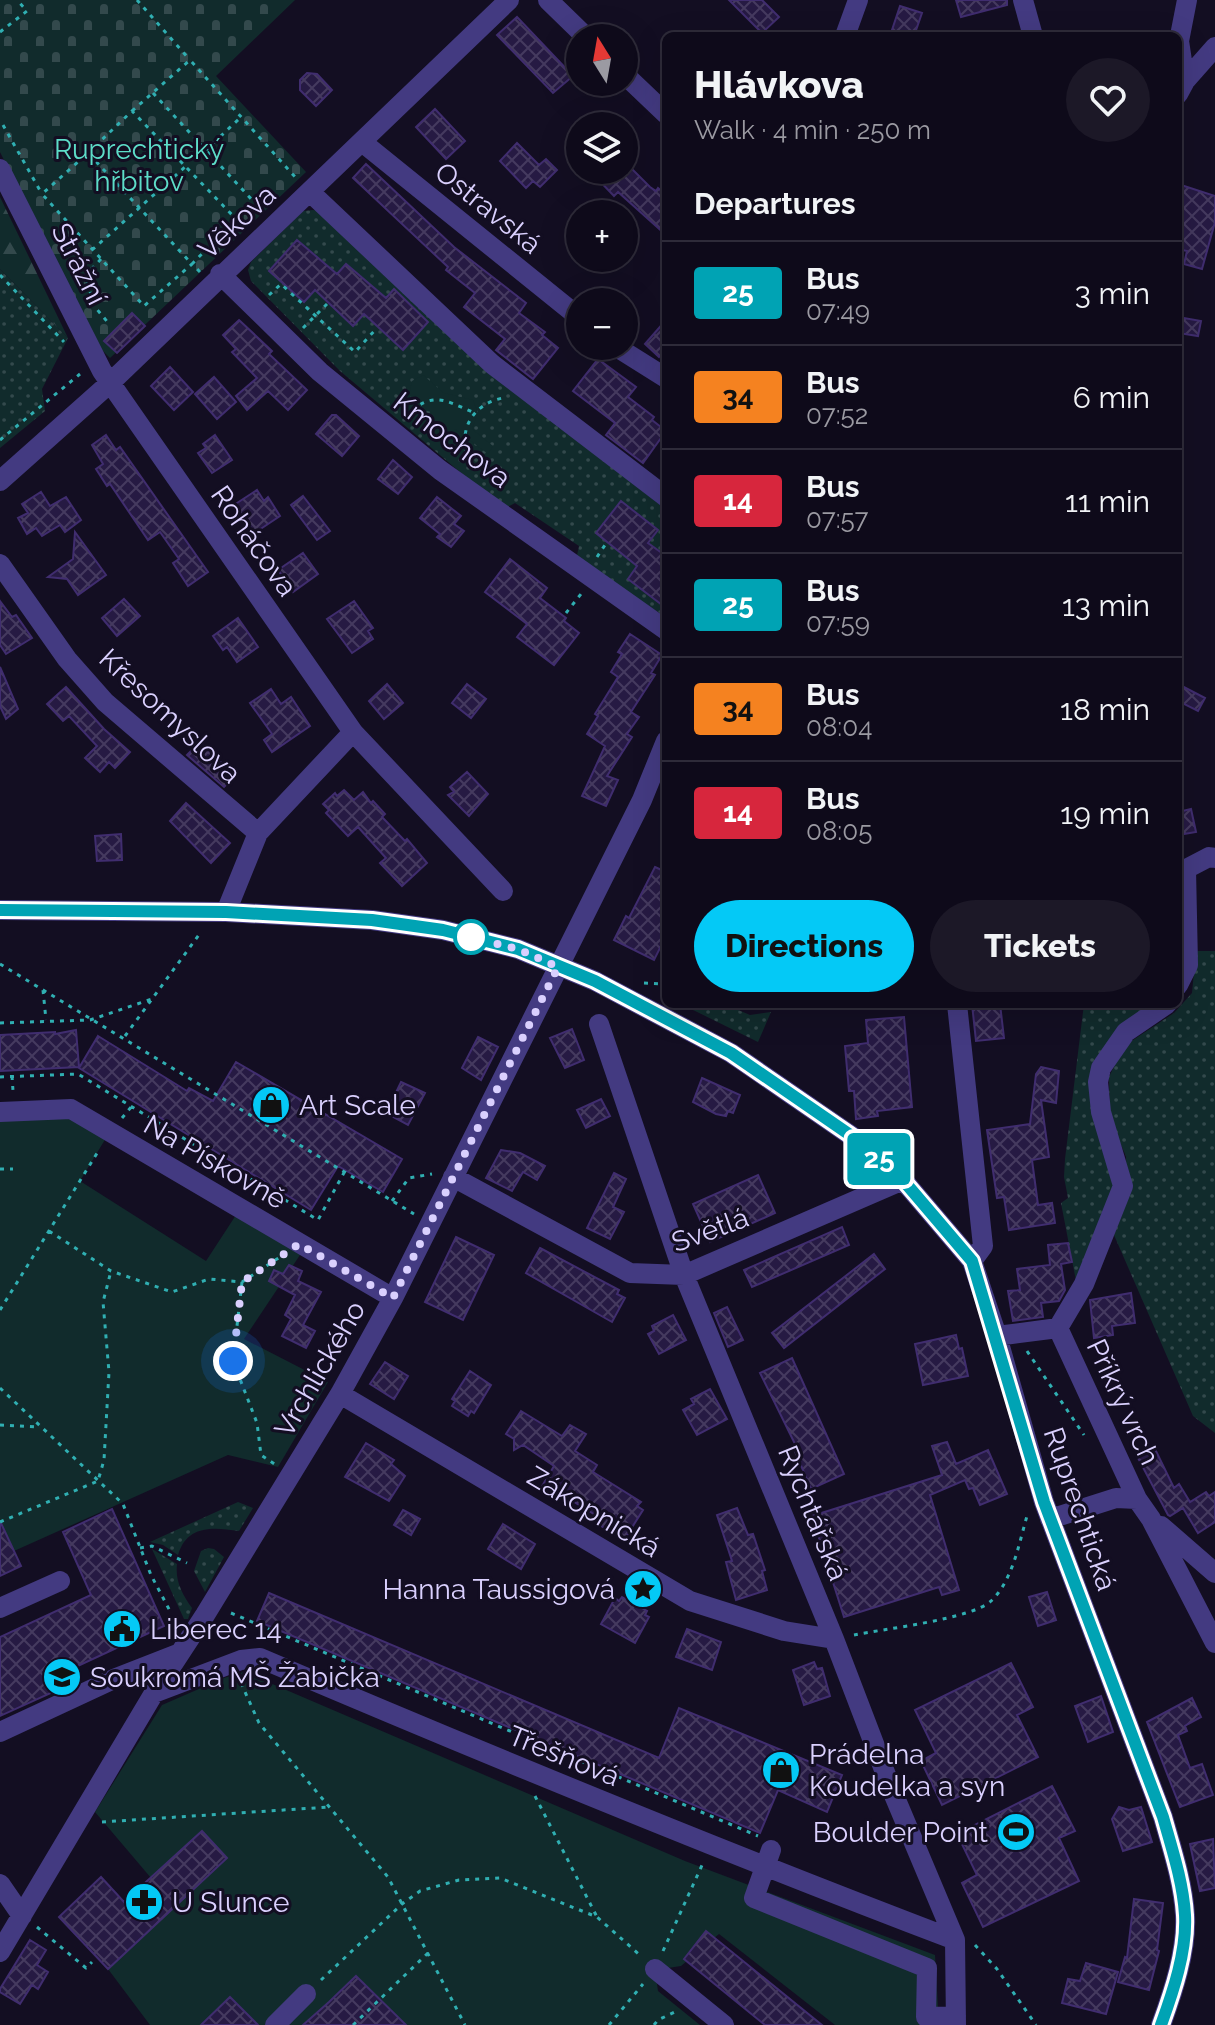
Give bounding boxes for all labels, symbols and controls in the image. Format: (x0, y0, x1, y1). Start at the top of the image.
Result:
north arrow (566, 24, 638, 96)
map controls (566, 24, 638, 360)
button: heart (1066, 58, 1150, 142)
text: Hlávkova (694, 62, 864, 107)
button: layers (566, 112, 638, 184)
text: Walk · 4 min · 250 m (694, 115, 931, 145)
park label: Ruprechtický hřbitov (54, 133, 224, 198)
street label: Ostravská (428, 155, 548, 261)
street label: Věkova (192, 178, 282, 266)
text: Departures (694, 186, 856, 221)
button: + (566, 200, 638, 272)
street label: Strážní (44, 218, 114, 311)
text: Bus (806, 261, 860, 296)
text: 25 (722, 276, 754, 309)
text: 3 min (1075, 276, 1150, 311)
button: − (566, 288, 638, 360)
text: 07:49 (806, 296, 870, 326)
text: Bus (806, 365, 860, 400)
text: 34 (722, 380, 754, 413)
text: 6 min (1073, 380, 1150, 415)
street label: Kmochova (387, 385, 517, 495)
text: 07:52 (806, 400, 868, 430)
text: Bus (806, 469, 860, 504)
street label: Roháčova (204, 479, 304, 603)
text: 14 (723, 484, 753, 517)
text: 11 min (1065, 484, 1150, 519)
text: 07:57 (806, 504, 869, 534)
text: Bus (806, 573, 860, 608)
text: 25 (722, 588, 754, 621)
text: 13 min (1062, 588, 1150, 623)
text: 07:59 (806, 608, 870, 638)
street label: Křesomyslova (92, 642, 248, 790)
text: Bus (806, 677, 860, 712)
text: 34 (722, 692, 754, 725)
text: 18 min (1060, 692, 1150, 727)
text: 08:04 (806, 712, 872, 742)
text: Bus (806, 781, 860, 816)
text: 14 (723, 796, 753, 829)
text: 19 min (1060, 796, 1150, 831)
text: 08:05 (806, 816, 872, 846)
button: Directions (694, 900, 914, 992)
button: Tickets (930, 900, 1150, 992)
unlabelled marker (454, 920, 488, 954)
shop icon: Art Scale (250, 1084, 292, 1126)
place label: Art Scale (299, 1089, 416, 1122)
street label: Na Pískovně (138, 1108, 292, 1216)
line badge: 25 (843, 1133, 915, 1185)
text: 25 (863, 1142, 895, 1175)
street label: Světlá (667, 1201, 753, 1259)
street label: Vrchlického (268, 1295, 372, 1443)
street label: Příkrý vrch (1080, 1334, 1166, 1470)
your location (213, 1341, 253, 1381)
street label: Ruprechtická (1037, 1423, 1123, 1595)
street label: Rychtářská (771, 1441, 855, 1585)
street label: Zákopnická (522, 1460, 666, 1564)
place icon: Hanna Taussigová (622, 1568, 664, 1610)
place label: Hanna Taussigová (383, 1573, 615, 1606)
public building icon: Liberec 14 (101, 1608, 143, 1650)
place label: Liberec 14 (150, 1613, 282, 1646)
school or university icon: Soukromá MŠ Žabička (41, 1656, 83, 1698)
place label: Soukromá MŠ Žabička (90, 1660, 380, 1694)
street label: Třešňová (504, 1719, 624, 1793)
place label: Prádelna Koudelka a syn (809, 1738, 1005, 1803)
shop icon: Prádelna Koudelka a syn (760, 1749, 802, 1791)
sports icon: Boulder Point (995, 1811, 1037, 1853)
place label: Boulder Point (813, 1816, 989, 1849)
pharmacy icon: U Slunce (123, 1881, 165, 1923)
place label: U Slunce (172, 1886, 290, 1919)

